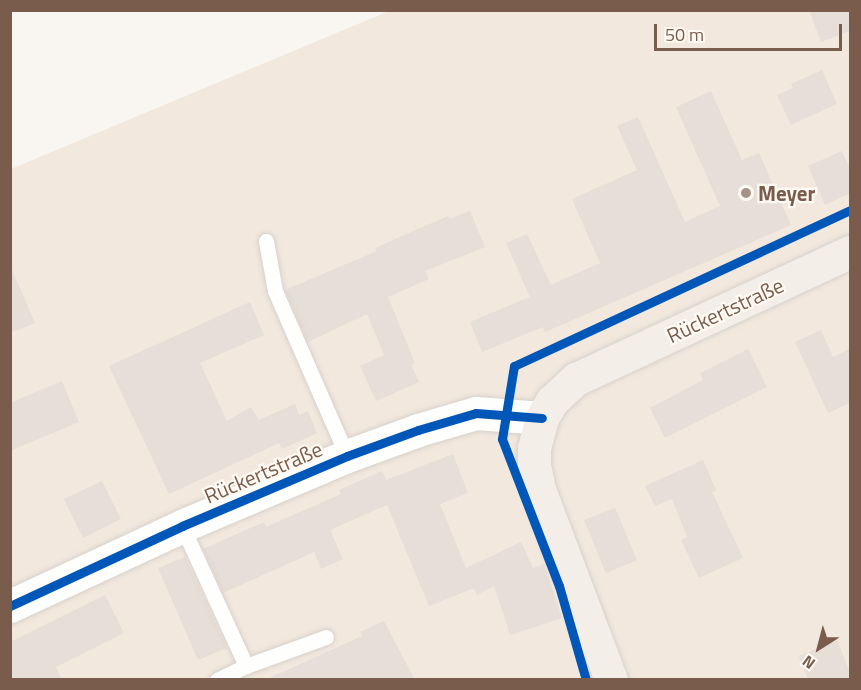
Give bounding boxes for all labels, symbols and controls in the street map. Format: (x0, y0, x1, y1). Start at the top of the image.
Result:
scale bar (657, 12, 844, 50)
text: 50 m (665, 21, 704, 48)
place label: Meyer (758, 180, 815, 206)
marker: Meyer (739, 186, 753, 200)
street label: Rückertstraße (663, 272, 787, 348)
street label: Rückertstraße (200, 436, 326, 508)
north arrow (789, 618, 849, 678)
text: N (797, 650, 820, 676)

